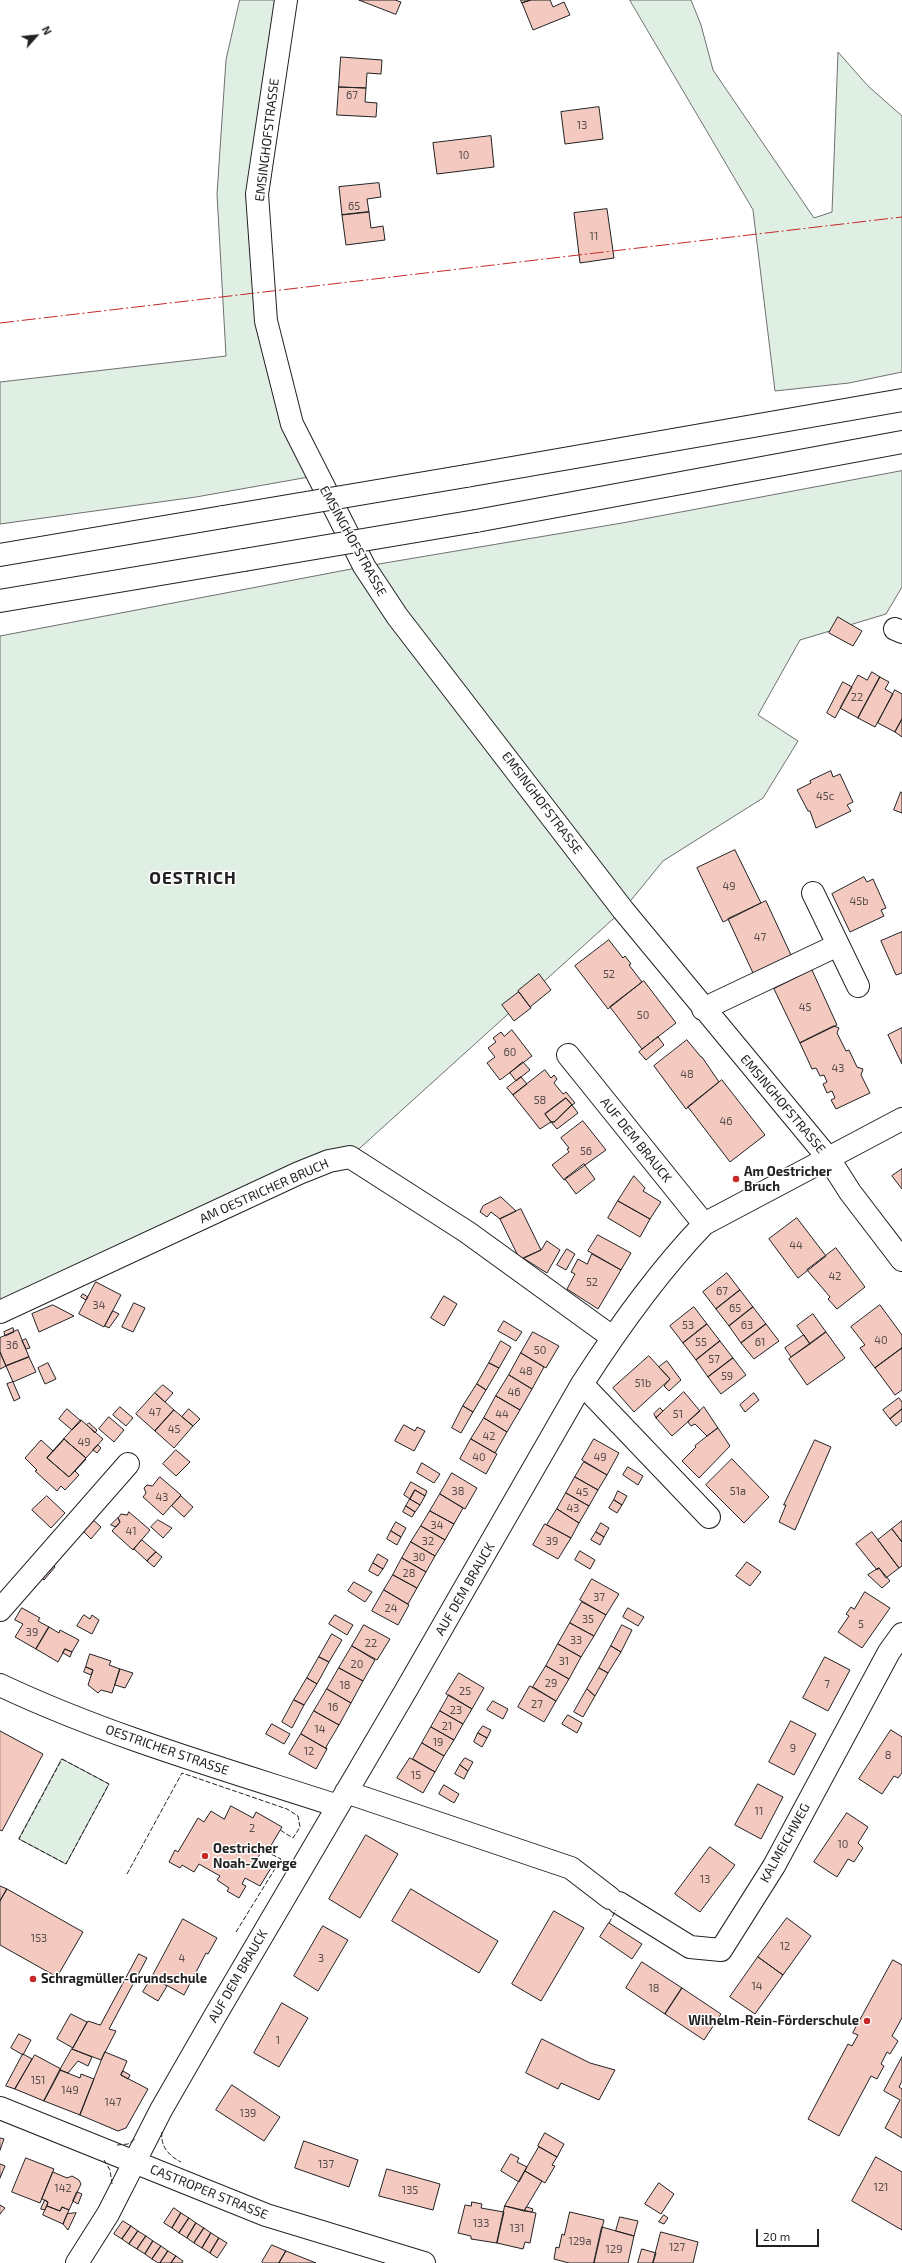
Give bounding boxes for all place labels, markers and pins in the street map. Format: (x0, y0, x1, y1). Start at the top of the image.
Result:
place label: Am Oestricher Bruch (744, 1164, 832, 1195)
marker: Am Oestricher Bruch (731, 1174, 741, 1184)
place label: Oestricher Noah-Zwerge (213, 1841, 297, 1872)
marker: Oestricher Noah-Zwerge (200, 1851, 210, 1861)
place label: Schragmüller-Grundschule (41, 1971, 207, 1987)
marker: Schragmüller-Grundschule (28, 1974, 38, 1984)
place label: Wilhelm-Rein-Förderschule (688, 2013, 859, 2029)
marker: Wilhelm-Rein-Förderschule (862, 2016, 872, 2026)

